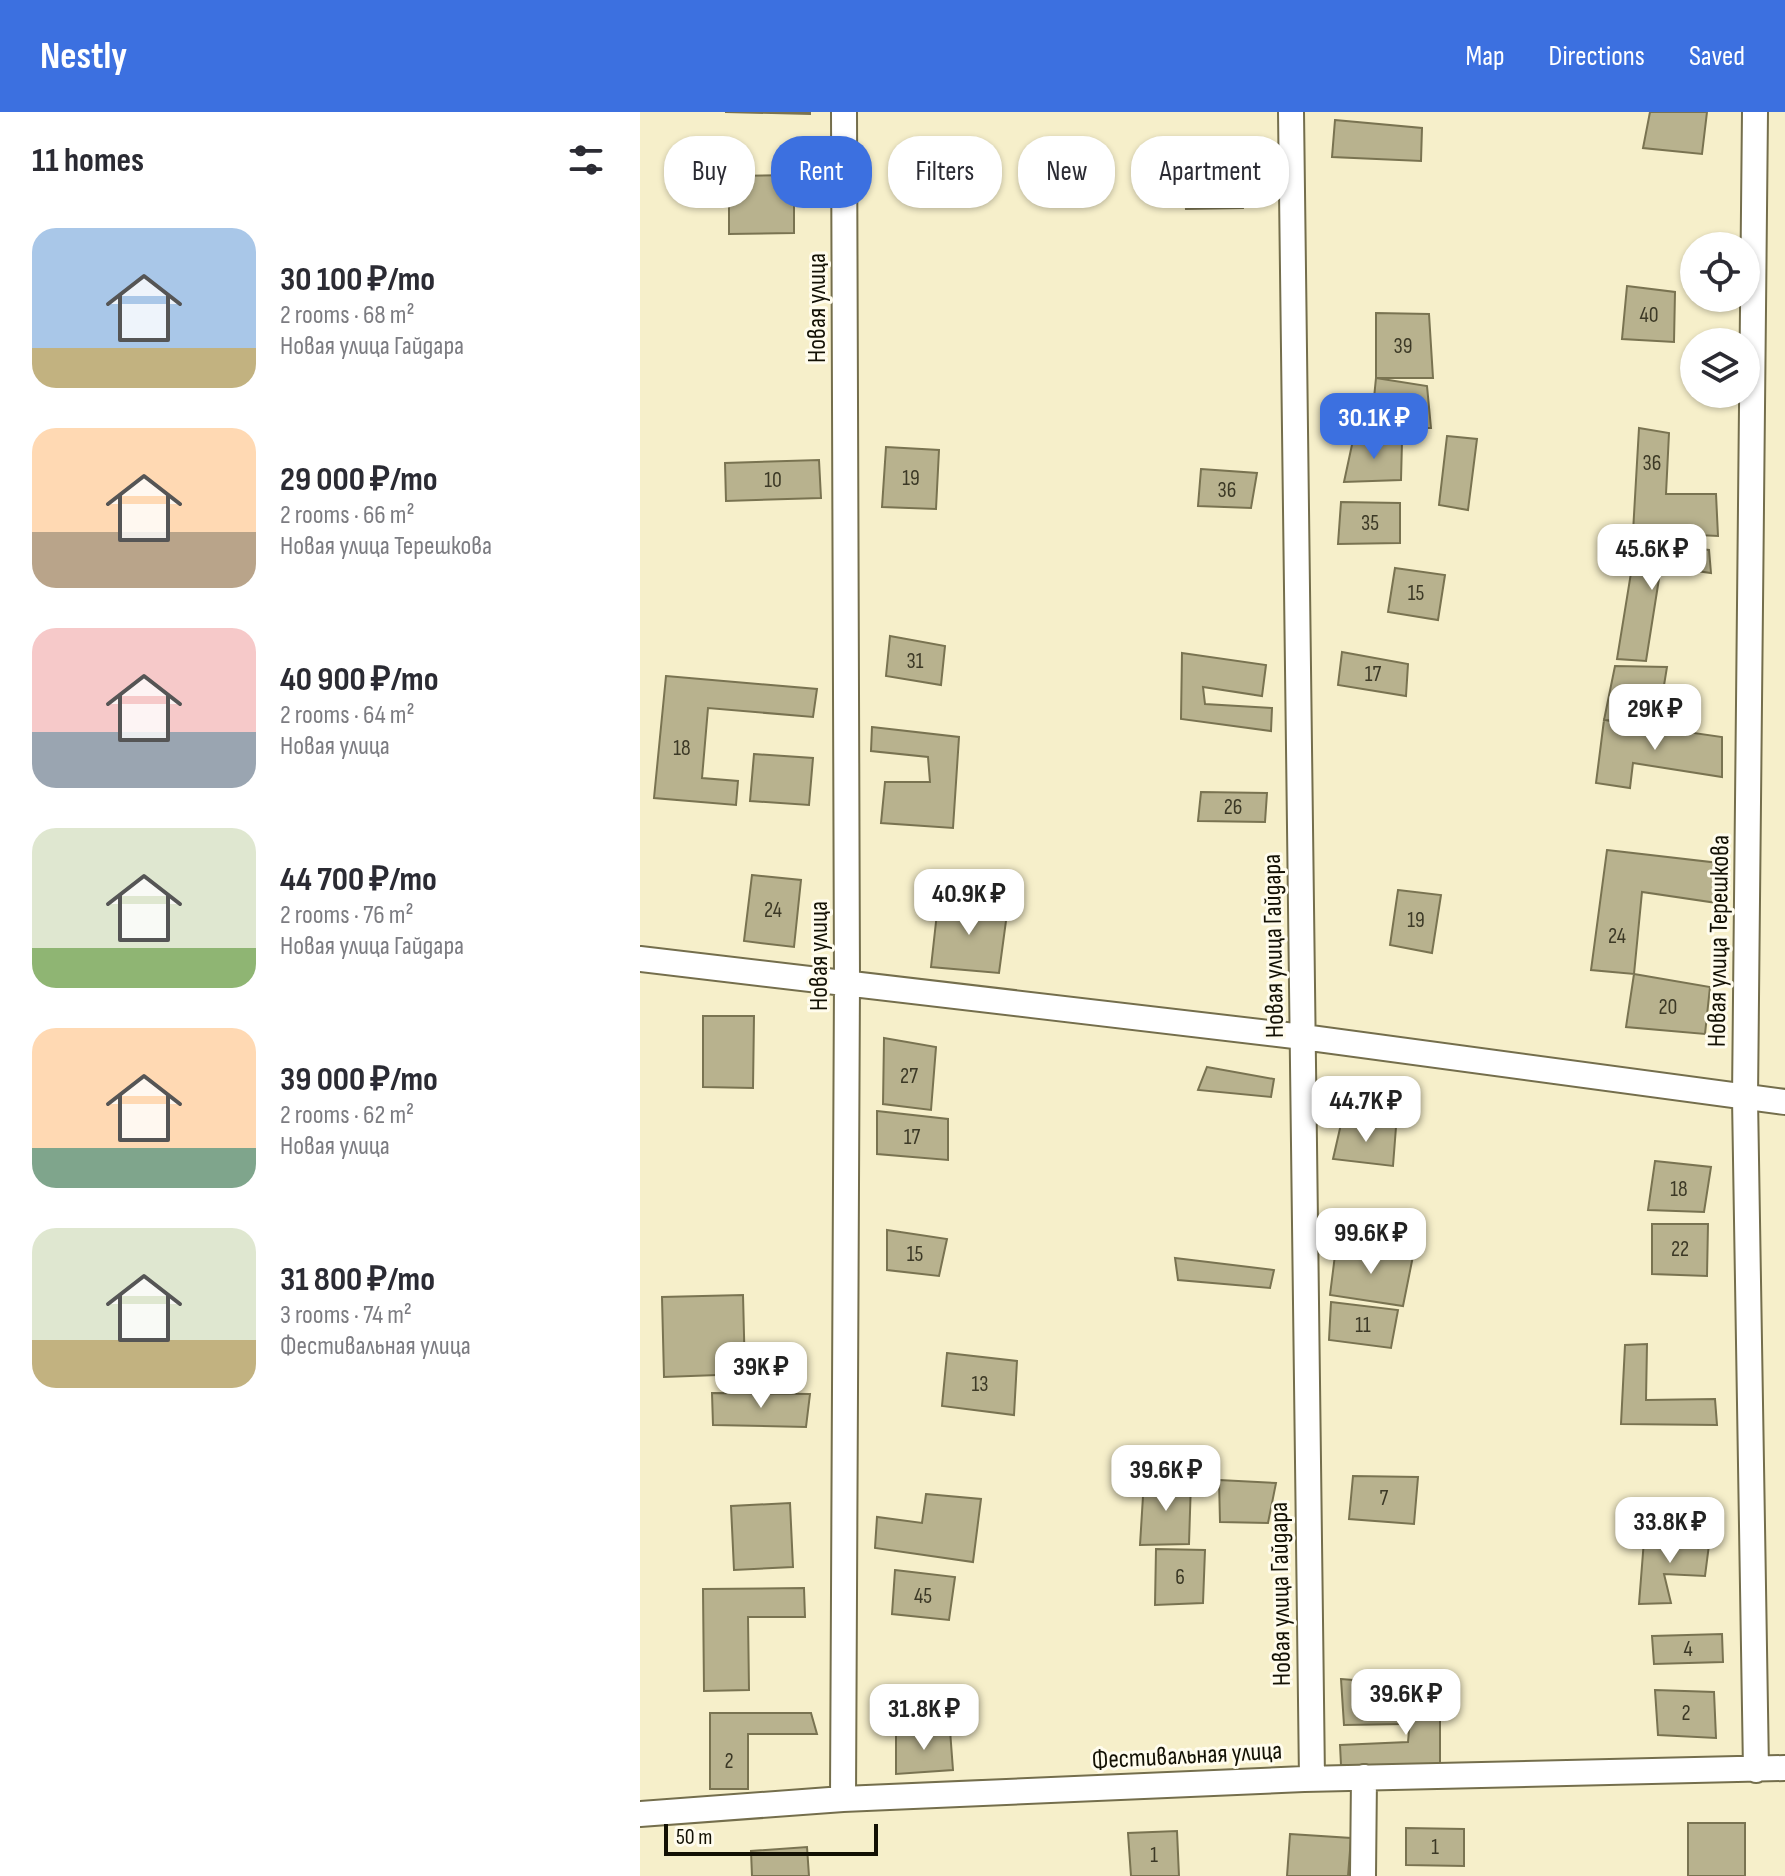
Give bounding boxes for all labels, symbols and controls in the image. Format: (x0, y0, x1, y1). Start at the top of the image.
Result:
text: Nestly (40, 34, 127, 79)
text: Map (1466, 40, 1505, 73)
text: Directions (1549, 40, 1645, 73)
text: Saved (1689, 40, 1745, 73)
chip: Buy (664, 136, 755, 208)
chip: Rent (771, 136, 872, 208)
chip: Filters (888, 136, 1002, 208)
chip: New (1018, 136, 1115, 208)
chip: Apartment (1131, 136, 1289, 208)
icon: filters (564, 138, 608, 182)
text: 11 homes (32, 140, 144, 181)
map controls (1680, 232, 1760, 408)
button: locate (1680, 232, 1760, 312)
street label: Новая улица (802, 253, 833, 363)
text: 30 100 ₽/mo (280, 259, 435, 300)
icon: home (96, 260, 192, 356)
text: 2 rooms · 68 m² (280, 300, 415, 331)
house number: 40 (1639, 302, 1659, 329)
button: layers (1680, 328, 1760, 408)
text: Новая улица Гайдара (280, 331, 464, 362)
house number: 39 (1394, 333, 1412, 360)
pin: 30.1K ₽ (1300, 393, 1448, 461)
text: 30.1K ₽ (1338, 403, 1410, 434)
house number: 36 (1643, 450, 1661, 477)
text: 29 000 ₽/mo (280, 459, 438, 500)
icon: home (96, 460, 192, 556)
house number: 19 (902, 465, 920, 492)
house number: 10 (764, 467, 782, 494)
house number: 36 (1218, 477, 1236, 504)
text: 2 rooms · 66 m² (280, 500, 415, 531)
house number: 35 (1361, 510, 1379, 537)
pin: 45.6K ₽ (1578, 524, 1726, 592)
text: Новая улица Терешкова (280, 531, 492, 562)
text: 45.6K ₽ (1615, 534, 1689, 565)
house number: 15 (1408, 580, 1424, 607)
house number: 31 (907, 648, 924, 675)
text: 40 900 ₽/mo (280, 659, 438, 700)
icon: home (96, 660, 192, 756)
house number: 17 (1365, 661, 1381, 688)
pin: 29K ₽ (1599, 684, 1711, 752)
text: 29K ₽ (1627, 694, 1683, 725)
text: 2 rooms · 64 m² (280, 700, 415, 731)
text: Новая улица (280, 731, 390, 762)
house number: 18 (673, 735, 691, 762)
house number: 26 (1224, 794, 1242, 821)
street label: Новая улица Терешкова (1702, 835, 1736, 1047)
street label: Новая улица Гайдара (1257, 854, 1291, 1038)
text: 44 700 ₽/mo (280, 859, 437, 900)
icon: home (96, 860, 192, 956)
pin: 40.9K ₽ (895, 869, 1043, 937)
text: 40.9K ₽ (932, 879, 1006, 910)
house number: 24 (764, 897, 782, 924)
text: 2 rooms · 76 m² (280, 900, 414, 931)
street label: Новая улица (804, 901, 835, 1011)
house number: 19 (1407, 907, 1425, 934)
house number: 24 (1608, 923, 1626, 950)
text: Новая улица Гайдара (280, 931, 464, 962)
house number: 20 (1659, 994, 1677, 1021)
text: 39 000 ₽/mo (280, 1059, 438, 1100)
icon: home (96, 1060, 192, 1156)
house number: 27 (900, 1063, 918, 1090)
pin: 44.7K ₽ (1292, 1076, 1440, 1144)
text: 44.7K ₽ (1330, 1086, 1402, 1117)
text: 2 rooms · 62 m² (280, 1100, 414, 1131)
house number: 17 (904, 1124, 920, 1151)
text: Новая улица (280, 1131, 390, 1162)
house number: 18 (1670, 1176, 1688, 1203)
pin: 99.6K ₽ (1297, 1208, 1445, 1276)
text: 99.6K ₽ (1334, 1218, 1408, 1249)
house number: 22 (1671, 1236, 1689, 1263)
house number: 15 (907, 1241, 923, 1268)
text: 31 800 ₽/mo (280, 1259, 435, 1300)
icon: home (96, 1260, 192, 1356)
text: 3 rooms · 74 m² (280, 1300, 412, 1331)
house number: 11 (1355, 1312, 1371, 1339)
text: Фестивальная улица (280, 1331, 471, 1362)
pin: 39K ₽ (705, 1342, 817, 1410)
text: 39K ₽ (733, 1352, 789, 1383)
house number: 13 (972, 1371, 988, 1398)
pin: 39.6K ₽ (1092, 1445, 1240, 1513)
text: 39.6K ₽ (1129, 1455, 1203, 1486)
house number: 7 (1380, 1485, 1389, 1512)
pin: 33.8K ₽ (1596, 1497, 1744, 1565)
street label: Новая улица Гайдара (1264, 1502, 1298, 1686)
text: 33.8K ₽ (1633, 1507, 1707, 1538)
house number: 6 (1175, 1564, 1185, 1591)
house number: 45 (914, 1583, 932, 1610)
house number: 4 (1683, 1636, 1693, 1663)
pin: 39.6K ₽ (1332, 1669, 1480, 1737)
text: 39.6K ₽ (1369, 1679, 1443, 1710)
pin: 31.8K ₽ (850, 1684, 998, 1752)
text: 31.8K ₽ (888, 1694, 960, 1725)
house number: 2 (1681, 1700, 1691, 1727)
street label: Фестивальная улица (1091, 1736, 1283, 1776)
house number: 2 (724, 1748, 734, 1775)
scale bar (664, 1820, 878, 1856)
text: 50 m (676, 1824, 712, 1851)
house number: 1 (1431, 1834, 1439, 1861)
house number: 1 (1150, 1842, 1158, 1869)

